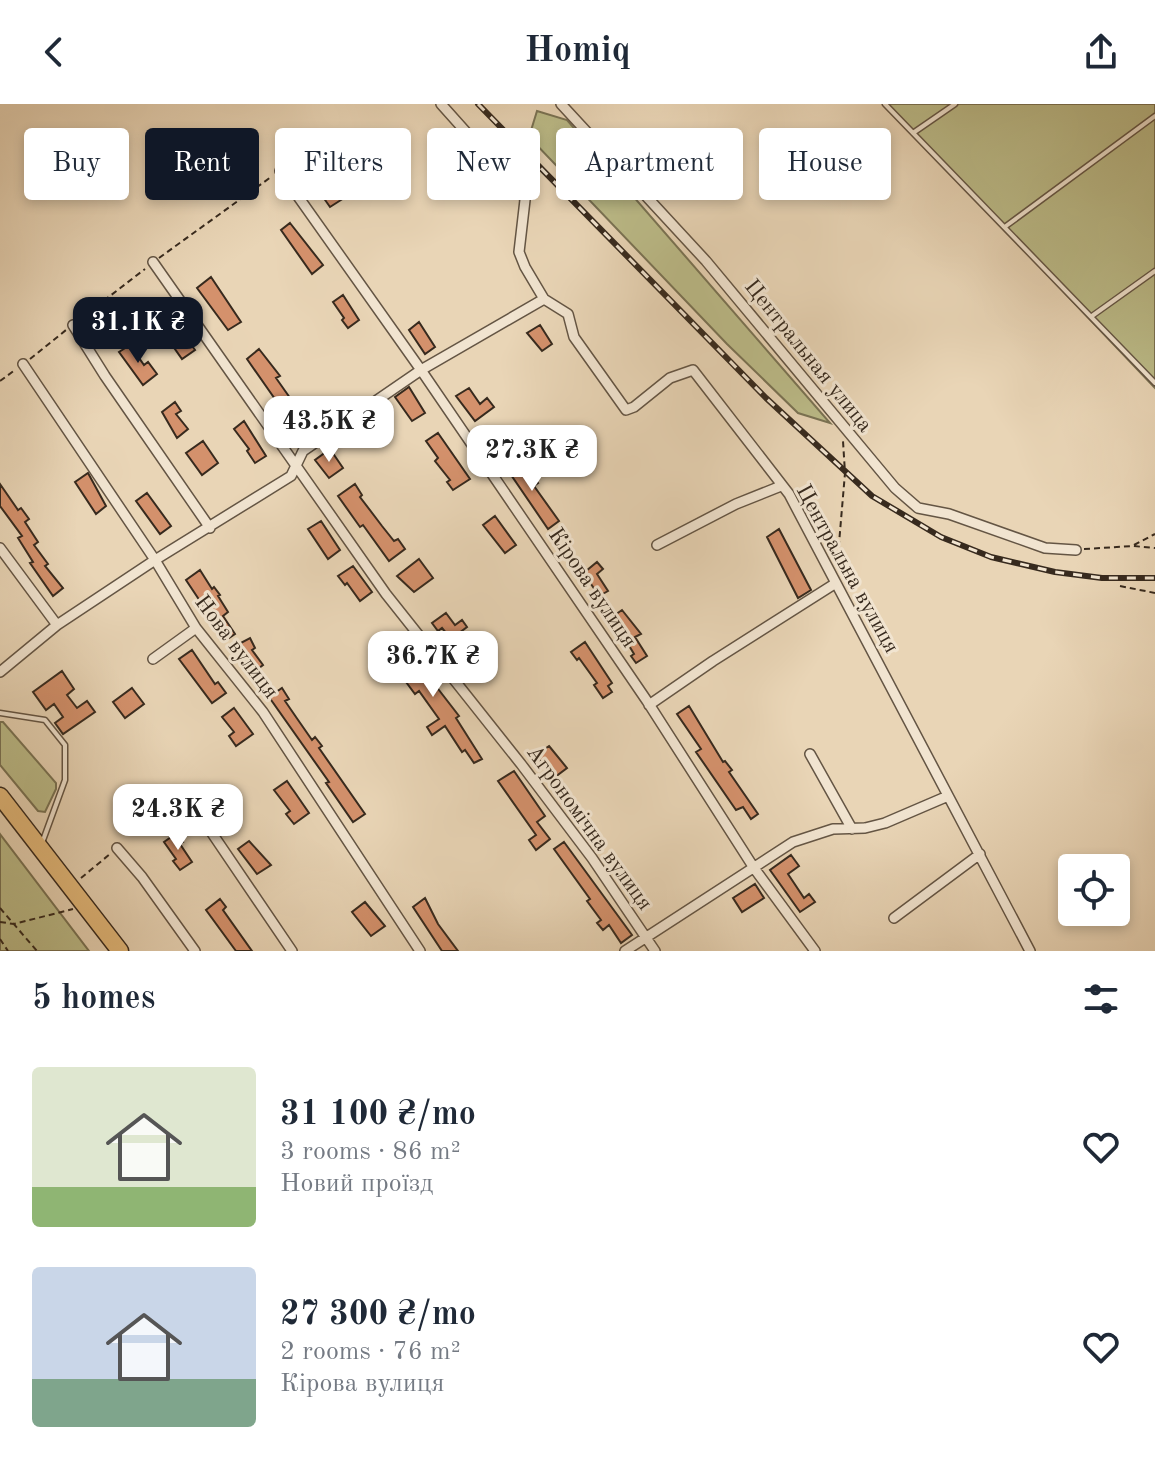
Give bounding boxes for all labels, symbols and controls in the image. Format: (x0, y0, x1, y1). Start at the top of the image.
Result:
icon: back (32, 30, 76, 74)
icon: share (1079, 30, 1123, 74)
text: Homiq (524, 34, 631, 70)
chip: Buy (24, 128, 129, 200)
chip: Rent (145, 128, 259, 200)
chip: Filters (275, 128, 411, 200)
chip: New (427, 128, 540, 200)
chip: Apartment (556, 128, 743, 200)
chip: House (759, 128, 891, 200)
street label: Центральная улица (740, 275, 876, 437)
pin: 31.1K ₴ (64, 297, 212, 365)
text: 31.1K ₴ (91, 310, 185, 336)
pin: 43.5K ₴ (255, 396, 403, 464)
text: 43.5K ₴ (282, 409, 376, 435)
pin: 27.3K ₴ (458, 425, 606, 493)
text: 27.3K ₴ (485, 438, 579, 464)
street label: Центральна вулиця (792, 481, 902, 657)
street label: Кірова вулиця (544, 524, 640, 652)
street label: Нова вулиця (190, 591, 282, 703)
pin: 36.7K ₴ (359, 631, 507, 699)
text: 36.7K ₴ (386, 644, 480, 670)
street label: Агрономічна вулиця (522, 742, 656, 914)
pin: 24.3K ₴ (104, 784, 252, 852)
text: 24.3K ₴ (131, 797, 225, 823)
map controls (1058, 854, 1130, 926)
button: locate (1058, 854, 1130, 926)
icon: filters (1079, 977, 1123, 1021)
text: 5 homes (32, 982, 155, 1016)
text: 31 100 ₴/mo (280, 1098, 476, 1132)
icon: home (96, 1099, 192, 1195)
icon: heart (1079, 1125, 1123, 1169)
text: 3 rooms · 86 m² (280, 1139, 461, 1165)
text: Новий проїзд (280, 1171, 433, 1197)
text: 27 300 ₴/mo (280, 1298, 476, 1332)
icon: home (96, 1299, 192, 1395)
icon: heart (1079, 1325, 1123, 1369)
text: 2 rooms · 76 m² (280, 1339, 461, 1365)
text: Кірова вулиця (280, 1371, 445, 1397)

